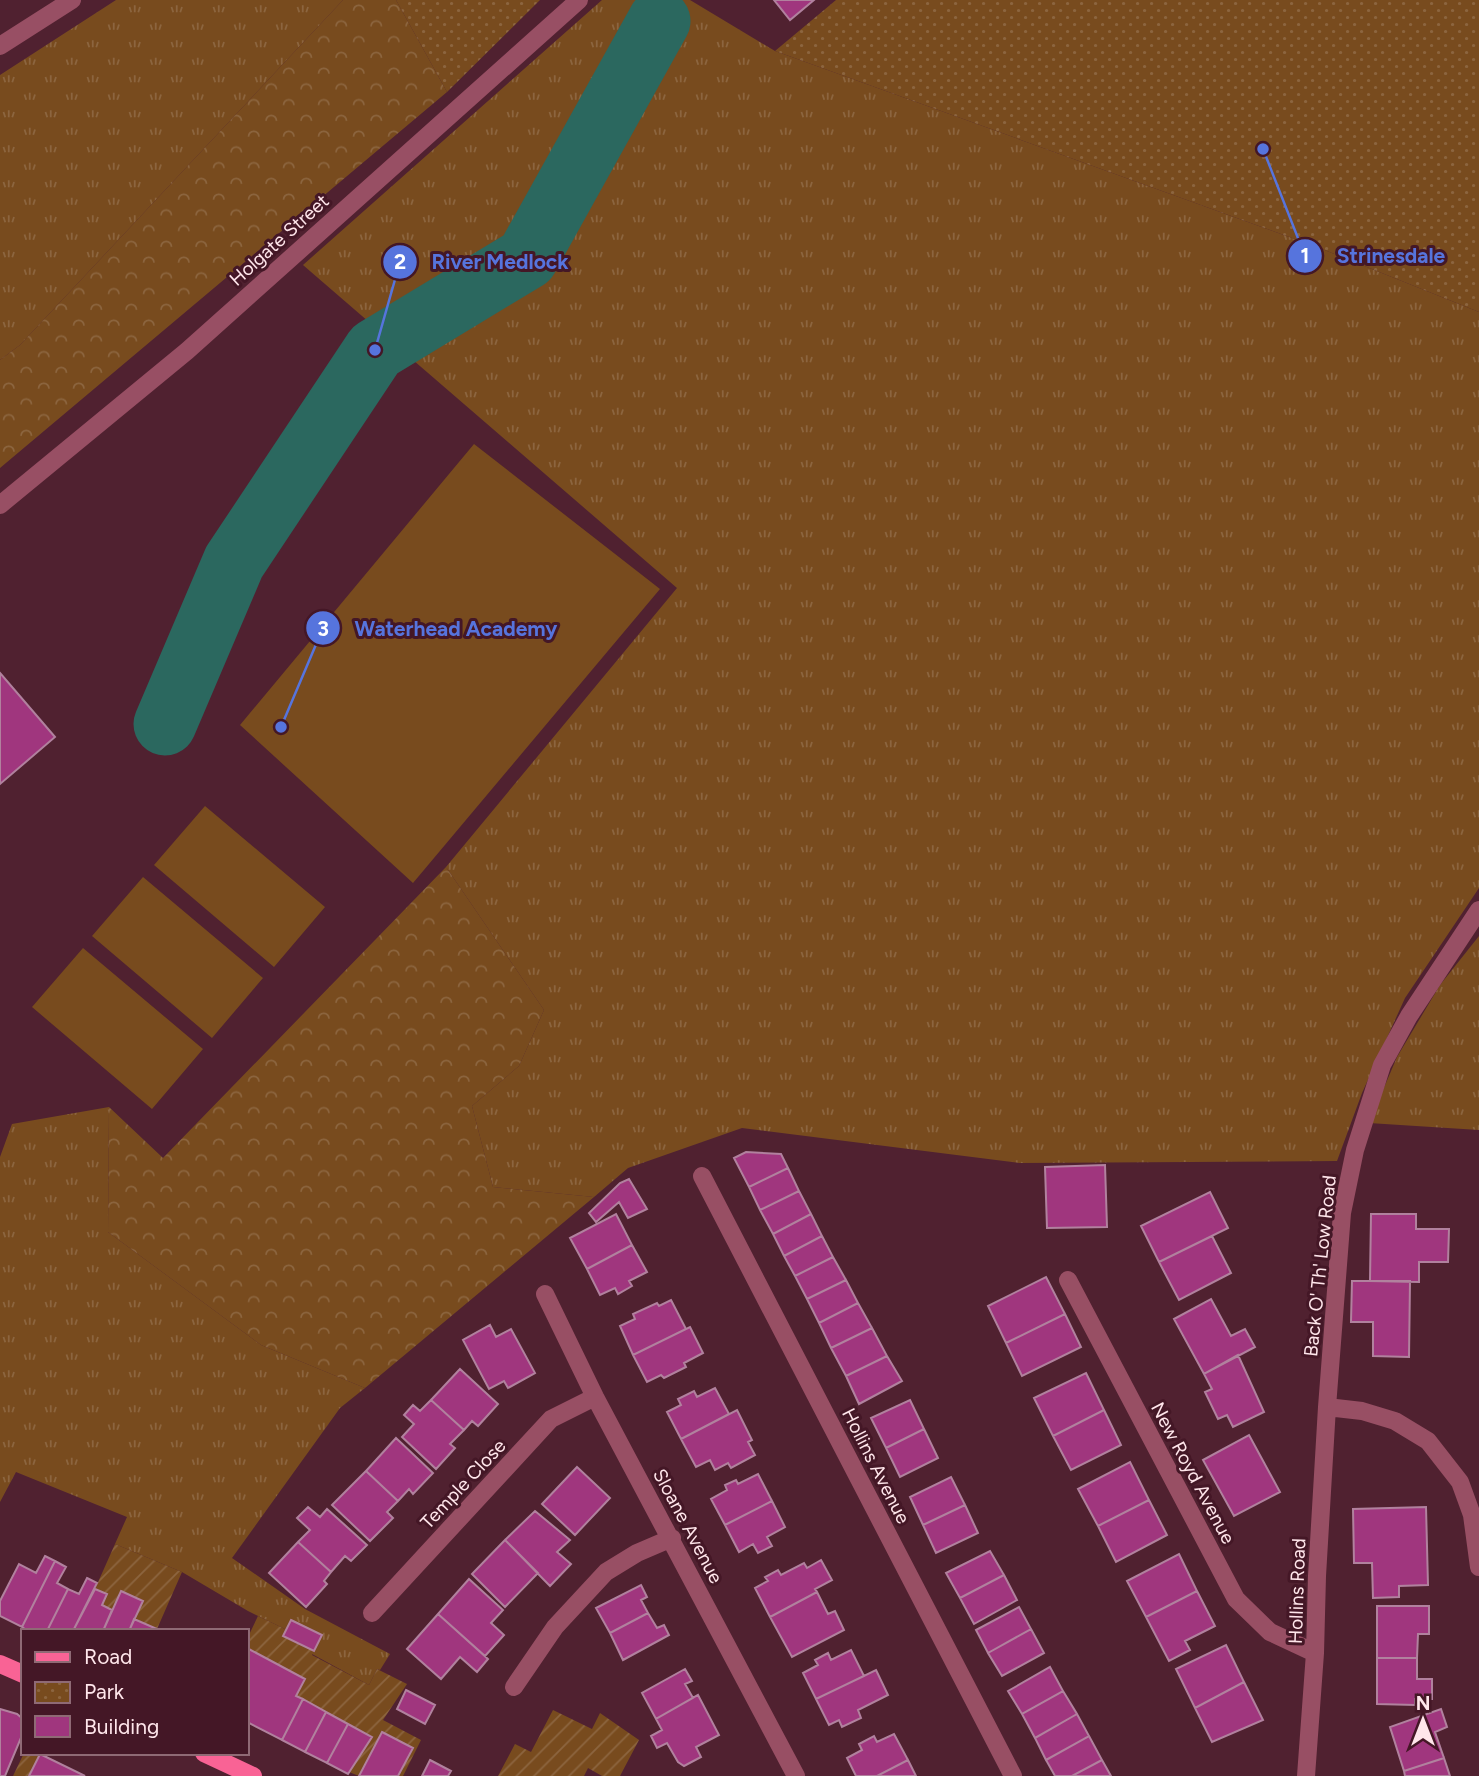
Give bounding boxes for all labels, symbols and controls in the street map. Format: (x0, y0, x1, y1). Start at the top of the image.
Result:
street label: Holgate Street (225, 189, 333, 291)
callout: Strinesdale (1288, 235, 1459, 277)
callout: River Medlock (383, 241, 583, 283)
text: 1 (1301, 243, 1309, 268)
text: Strinesdale (1337, 243, 1446, 268)
text: 2 (394, 249, 406, 274)
text: River Medlock (431, 249, 569, 274)
callout: Waterhead Academy (306, 607, 572, 649)
text: 3 (317, 616, 329, 641)
text: Waterhead Academy (355, 616, 558, 641)
street label: Back O' Th' Low Road (1299, 1174, 1341, 1358)
street label: New Royd Avenue (1146, 1398, 1240, 1548)
street label: Hollins Avenue (837, 1404, 915, 1528)
street label: Temple Close (416, 1434, 510, 1534)
street label: Sloane Avenue (648, 1465, 728, 1587)
street label: Hollins Road (1284, 1538, 1310, 1644)
legend (21, 1629, 248, 1755)
text: Road (84, 1644, 132, 1669)
text: Park (84, 1679, 125, 1704)
north arrow (1388, 1685, 1458, 1755)
text: N (1416, 1692, 1430, 1715)
text: Building (84, 1714, 159, 1739)

